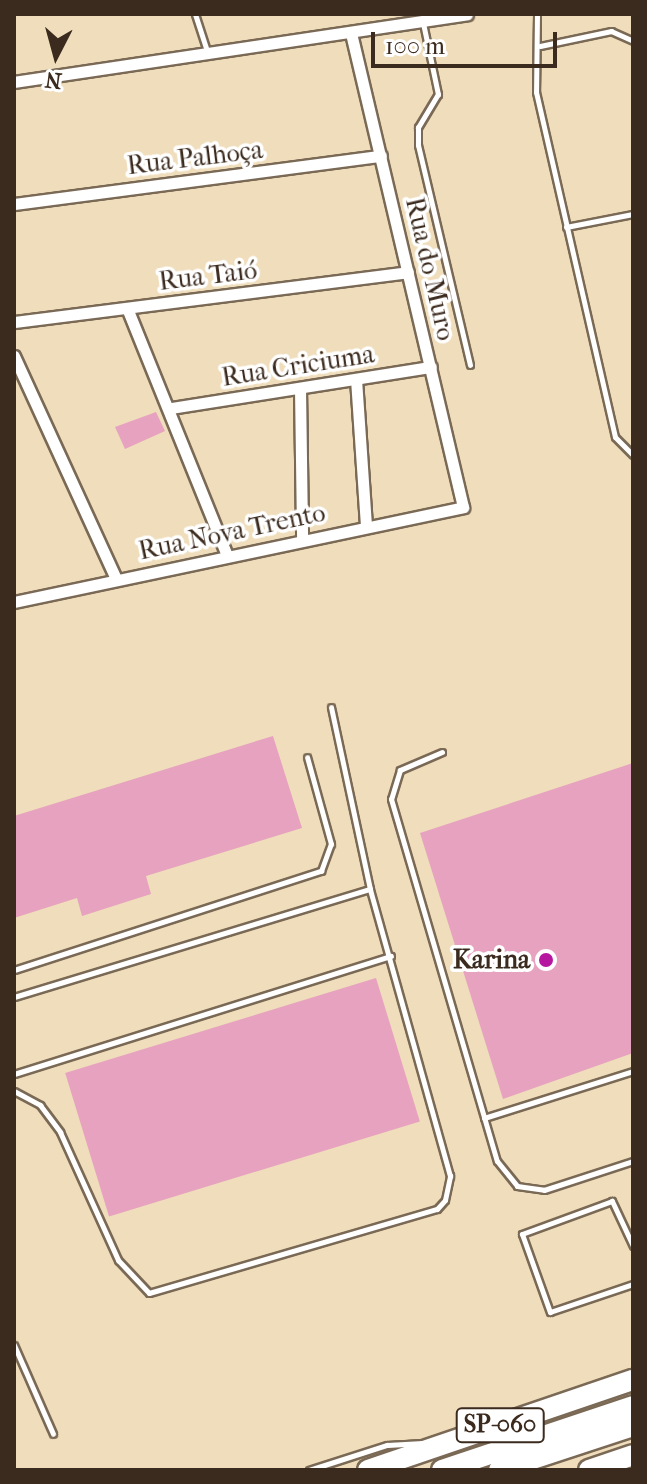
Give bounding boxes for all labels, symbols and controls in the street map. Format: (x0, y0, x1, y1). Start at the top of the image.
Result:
north arrow (16, 16, 96, 96)
scale bar (375, 16, 561, 66)
text: 100 m (385, 32, 445, 60)
text: N (44, 66, 63, 94)
street label: Rua Palhoça (125, 134, 265, 182)
street label: Rua do Muro (398, 194, 462, 344)
street label: Rua Taió (157, 254, 259, 298)
street label: Rua Criciuma (220, 339, 376, 393)
street label: Rua Nova Trento (136, 497, 328, 567)
place label: Karina (453, 944, 530, 976)
marker: Karina (537, 951, 555, 969)
road number: SP-060 (454, 1405, 546, 1445)

